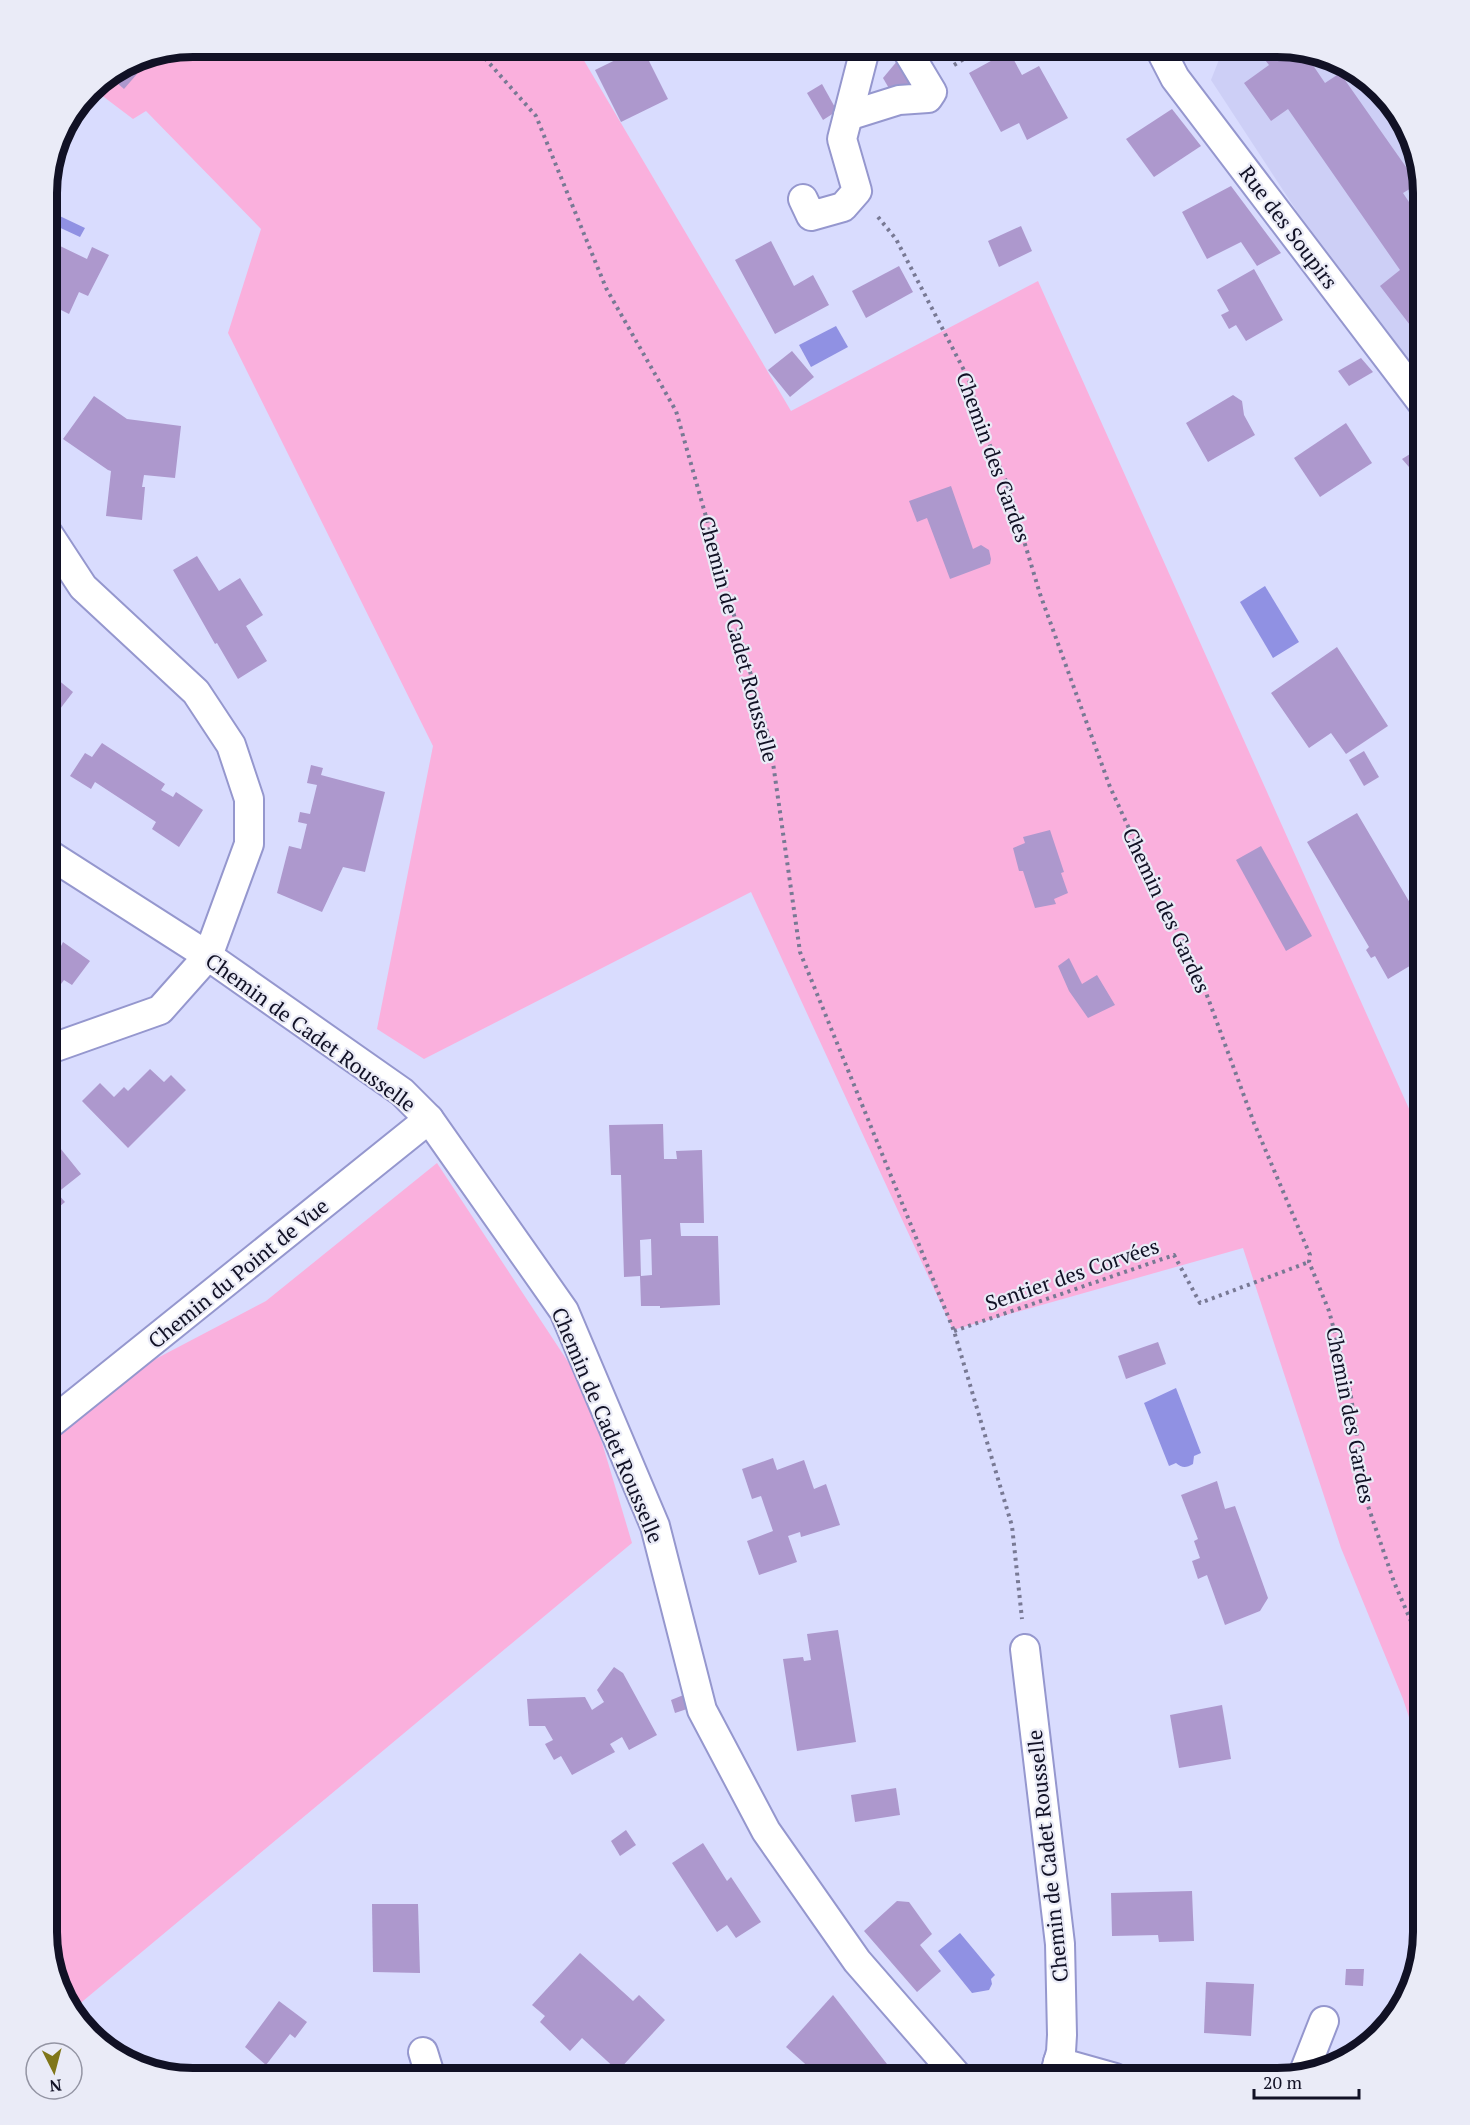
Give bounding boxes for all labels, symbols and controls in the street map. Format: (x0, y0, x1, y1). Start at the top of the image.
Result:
street label: Rue des Soupirs (1233, 160, 1345, 294)
street label: Chemin des Gardes (950, 368, 1038, 546)
street label: Chemin de Cadet Rousselle (693, 513, 785, 765)
street label: Chemin des Gardes (1116, 823, 1218, 997)
street label: Chemin de Cadet Rousselle (200, 946, 422, 1118)
street label: Chemin du Point de Vue (142, 1191, 334, 1355)
street label: Sentier des Corvées (981, 1231, 1163, 1317)
street label: Chemin de Cadet Rousselle (546, 1303, 670, 1547)
street label: Chemin des Gardes (1320, 1324, 1382, 1506)
street label: Chemin de Cadet Rousselle (1020, 1728, 1074, 1984)
north arrow (24, 2041, 84, 2101)
scale bar (1254, 2062, 1359, 2100)
text: 20 m (1263, 2070, 1303, 2094)
text: N (48, 2074, 63, 2097)

